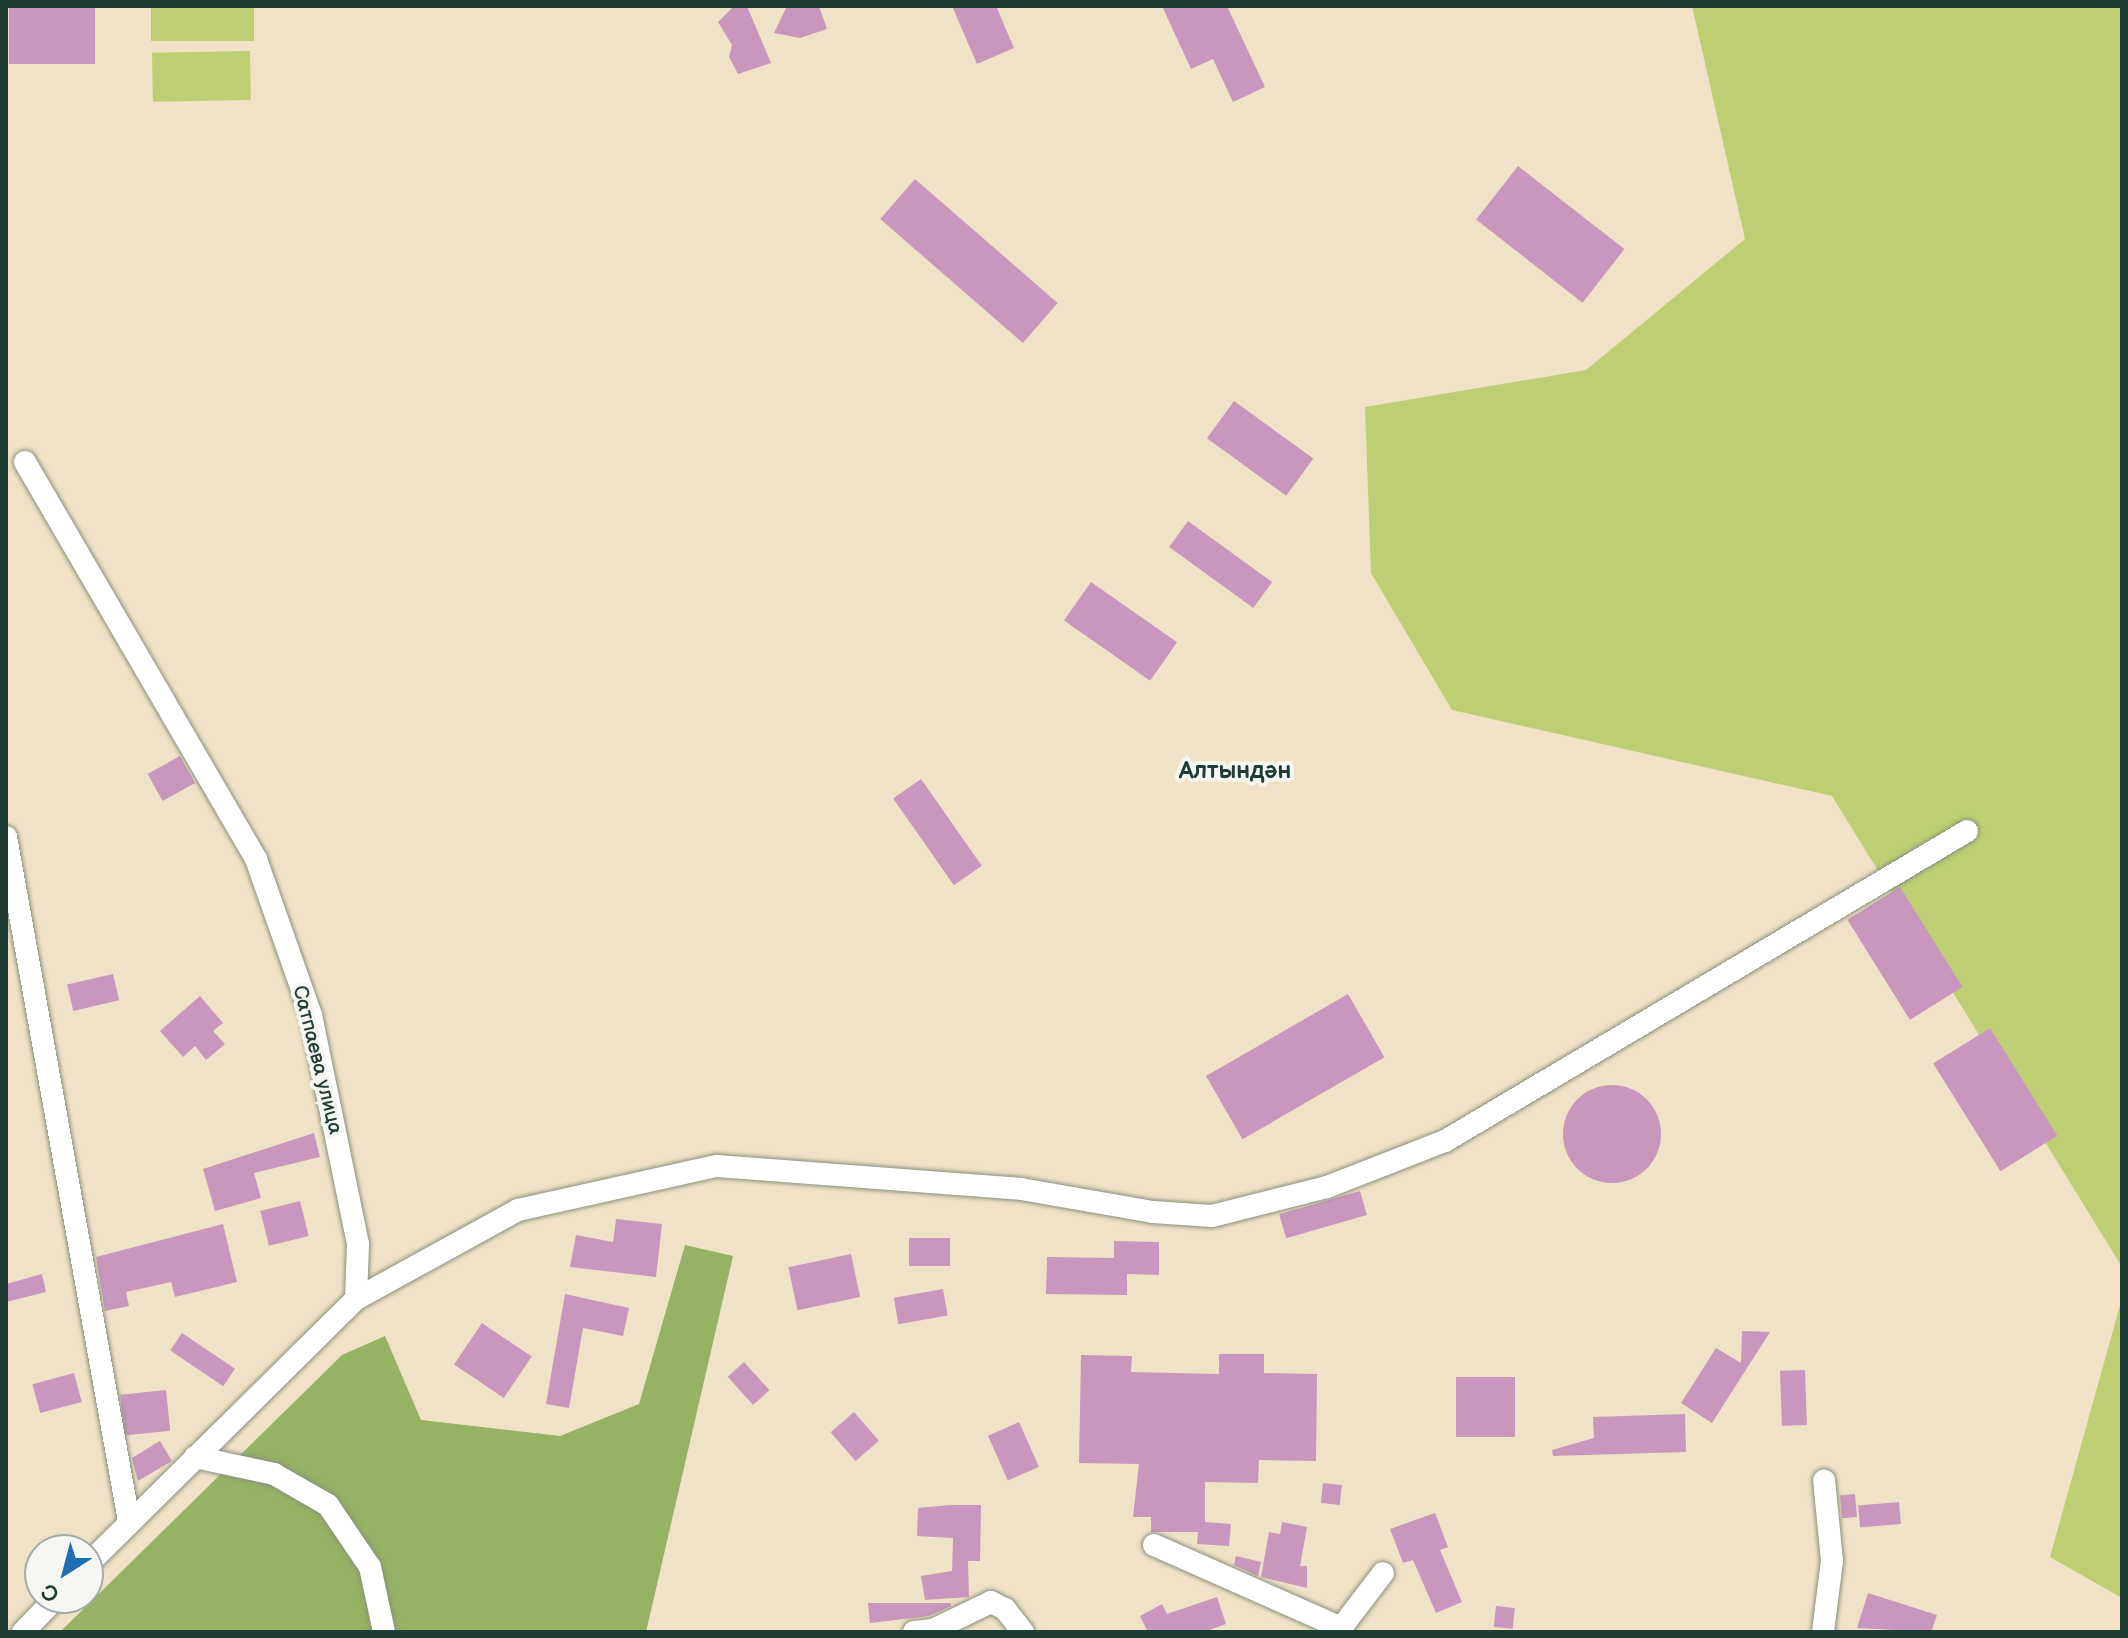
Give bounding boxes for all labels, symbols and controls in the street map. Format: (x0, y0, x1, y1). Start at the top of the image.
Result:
district label: Алтындән (1179, 757, 1291, 785)
street label: Сатпаева улица (287, 983, 347, 1137)
north arrow (24, 1534, 104, 1614)
text: С (37, 1577, 65, 1608)

